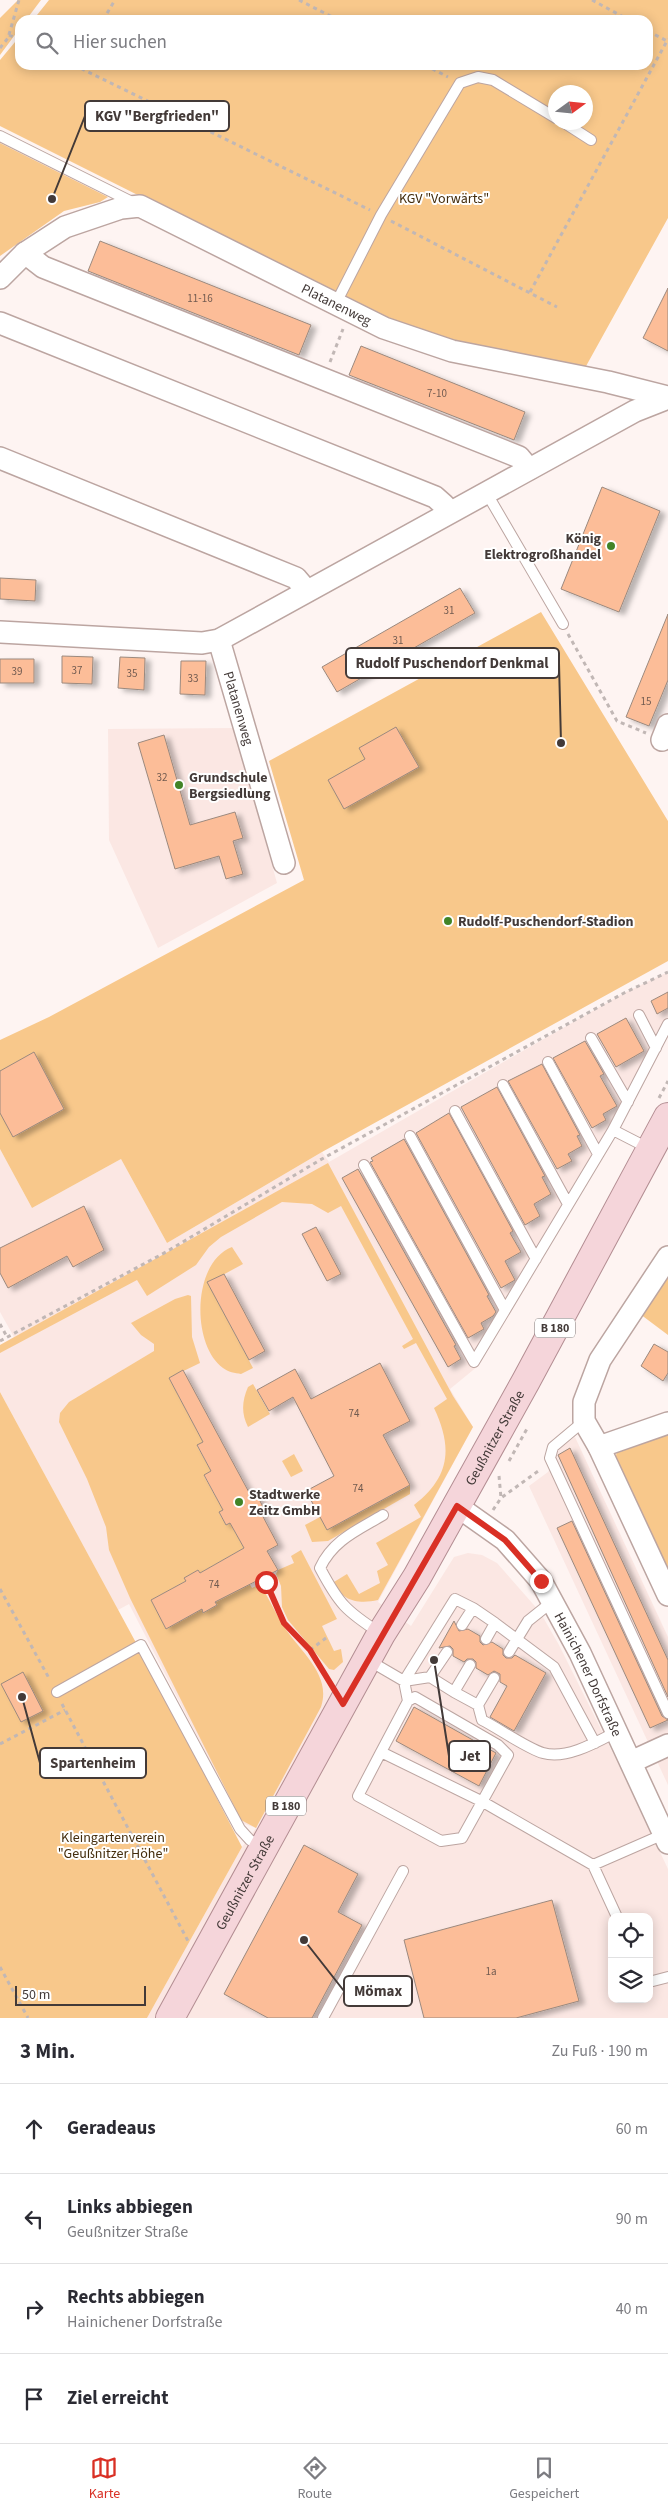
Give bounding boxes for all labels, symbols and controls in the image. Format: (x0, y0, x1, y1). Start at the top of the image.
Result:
search box (15, 15, 653, 70)
icon: search (33, 29, 61, 57)
text: Hier suchen (73, 29, 167, 56)
north arrow (548, 85, 593, 130)
callout: KGV "Bergfrieden" (85, 101, 229, 131)
text: KGV "Bergfrieden" (95, 106, 219, 127)
park label: KGV "Vorwärts" (399, 189, 489, 209)
street label: Platanenweg (298, 279, 375, 331)
house number: 11-16 (187, 291, 213, 306)
house number: 7-10 (427, 386, 447, 401)
place label: König Elektrogroßhandel (484, 529, 602, 565)
marker: König Elektrogroßhandel (605, 540, 617, 552)
house number: 31 (444, 603, 454, 618)
house number: 31 (393, 633, 403, 648)
callout: Rudolf Puschendorf Denkmal (346, 648, 559, 678)
text: Rudolf Puschendorf Denkmal (355, 653, 549, 674)
house number: 37 (72, 663, 82, 678)
house number: 39 (12, 664, 22, 679)
house number: 35 (127, 666, 137, 681)
street label: Platanenweg (218, 669, 258, 748)
house number: 33 (188, 671, 198, 686)
house number: 15 (641, 694, 651, 709)
place label: Grundschule Bergsiedlung (189, 768, 271, 804)
house number: 32 (157, 770, 167, 785)
marker: Grundschule Bergsiedlung (173, 779, 185, 791)
place label: Rudolf-Puschendorf-Stadion (458, 912, 633, 932)
marker: Rudolf-Puschendorf-Stadion (442, 915, 454, 927)
road number: B 180 (535, 1319, 575, 1338)
street label: Geußnitzer Straße (461, 1387, 530, 1489)
house number: 74 (349, 1406, 360, 1421)
house number: 74 (353, 1481, 364, 1496)
place label: Stadtwerke Zeitz GmbH (249, 1485, 321, 1521)
marker: Stadtwerke Zeitz GmbH (233, 1496, 245, 1508)
route end (530, 1570, 553, 1593)
route start (255, 1571, 278, 1594)
house number: 74 (209, 1577, 220, 1592)
street label: Hainichener Dorfstraße (549, 1609, 626, 1740)
callout: Jet (449, 1741, 490, 1771)
text: Jet (459, 1746, 481, 1767)
callout: Spartenheim (40, 1748, 146, 1778)
text: Spartenheim (50, 1753, 136, 1774)
road number: B 180 (266, 1796, 306, 1815)
park label: Kleingartenverein "Geußnitzer Höhe" (58, 1828, 168, 1864)
street label: Geußnitzer Straße (211, 1831, 280, 1934)
map controls (608, 1913, 653, 2003)
button: locate (608, 1913, 653, 1958)
button: layers (608, 1958, 653, 2003)
house number: 1a (485, 1964, 497, 1979)
callout: Mömax (344, 1976, 412, 2006)
text: Mömax (354, 1981, 402, 2002)
scale bar (15, 1983, 146, 2006)
text: 50 m (22, 1985, 50, 2005)
text: 3 Min. (20, 2036, 75, 2066)
text: Zu Fuß · 190 m (552, 2040, 648, 2062)
icon: ahead (20, 2115, 48, 2143)
text: Geradeaus (67, 2115, 156, 2142)
text: 60 m (616, 2118, 648, 2140)
text: Links abbiegen (67, 2194, 193, 2221)
icon: left (20, 2205, 48, 2233)
text: 90 m (616, 2208, 648, 2230)
text: Geußnitzer Straße (67, 2221, 188, 2243)
text: Rechts abbiegen (67, 2284, 205, 2311)
icon: right (20, 2295, 48, 2323)
text: 40 m (616, 2298, 648, 2320)
text: Hainichener Dorfstraße (67, 2311, 222, 2333)
icon: arrive (20, 2385, 48, 2413)
text: Ziel erreicht (67, 2385, 168, 2412)
tab: Karte (89, 2454, 120, 2504)
tab: Route (297, 2454, 332, 2504)
tab: Gespeichert (509, 2454, 579, 2504)

